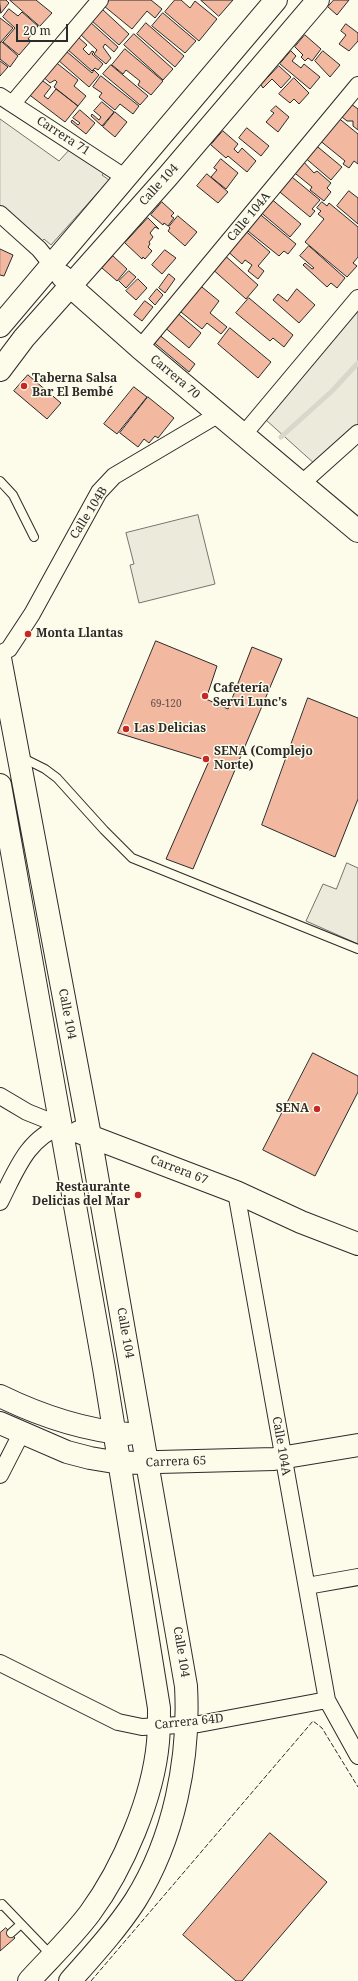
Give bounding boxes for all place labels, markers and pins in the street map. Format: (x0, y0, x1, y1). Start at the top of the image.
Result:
place label: Taberna Salsa Bar El Bembé (32, 372, 117, 400)
marker: Taberna Salsa Bar El Bembé (19, 381, 29, 391)
place label: Monta Llantas (36, 627, 123, 641)
marker: Monta Llantas (23, 629, 33, 639)
place label: Cafetería Servi Lunc's (213, 682, 287, 710)
marker: Cafetería Servi Lunc's (200, 691, 210, 701)
place label: Las Delicias (134, 722, 206, 736)
marker: Las Delicias (121, 724, 131, 734)
place label: SENA (Complejo Norte) (214, 745, 313, 773)
marker: SENA (Complejo Norte) (201, 754, 211, 764)
place label: SENA (276, 1102, 309, 1116)
marker: SENA (312, 1104, 322, 1114)
place label: Restaurante Delicias del Mar (32, 1181, 130, 1209)
marker: Restaurante Delicias del Mar (133, 1190, 143, 1200)

